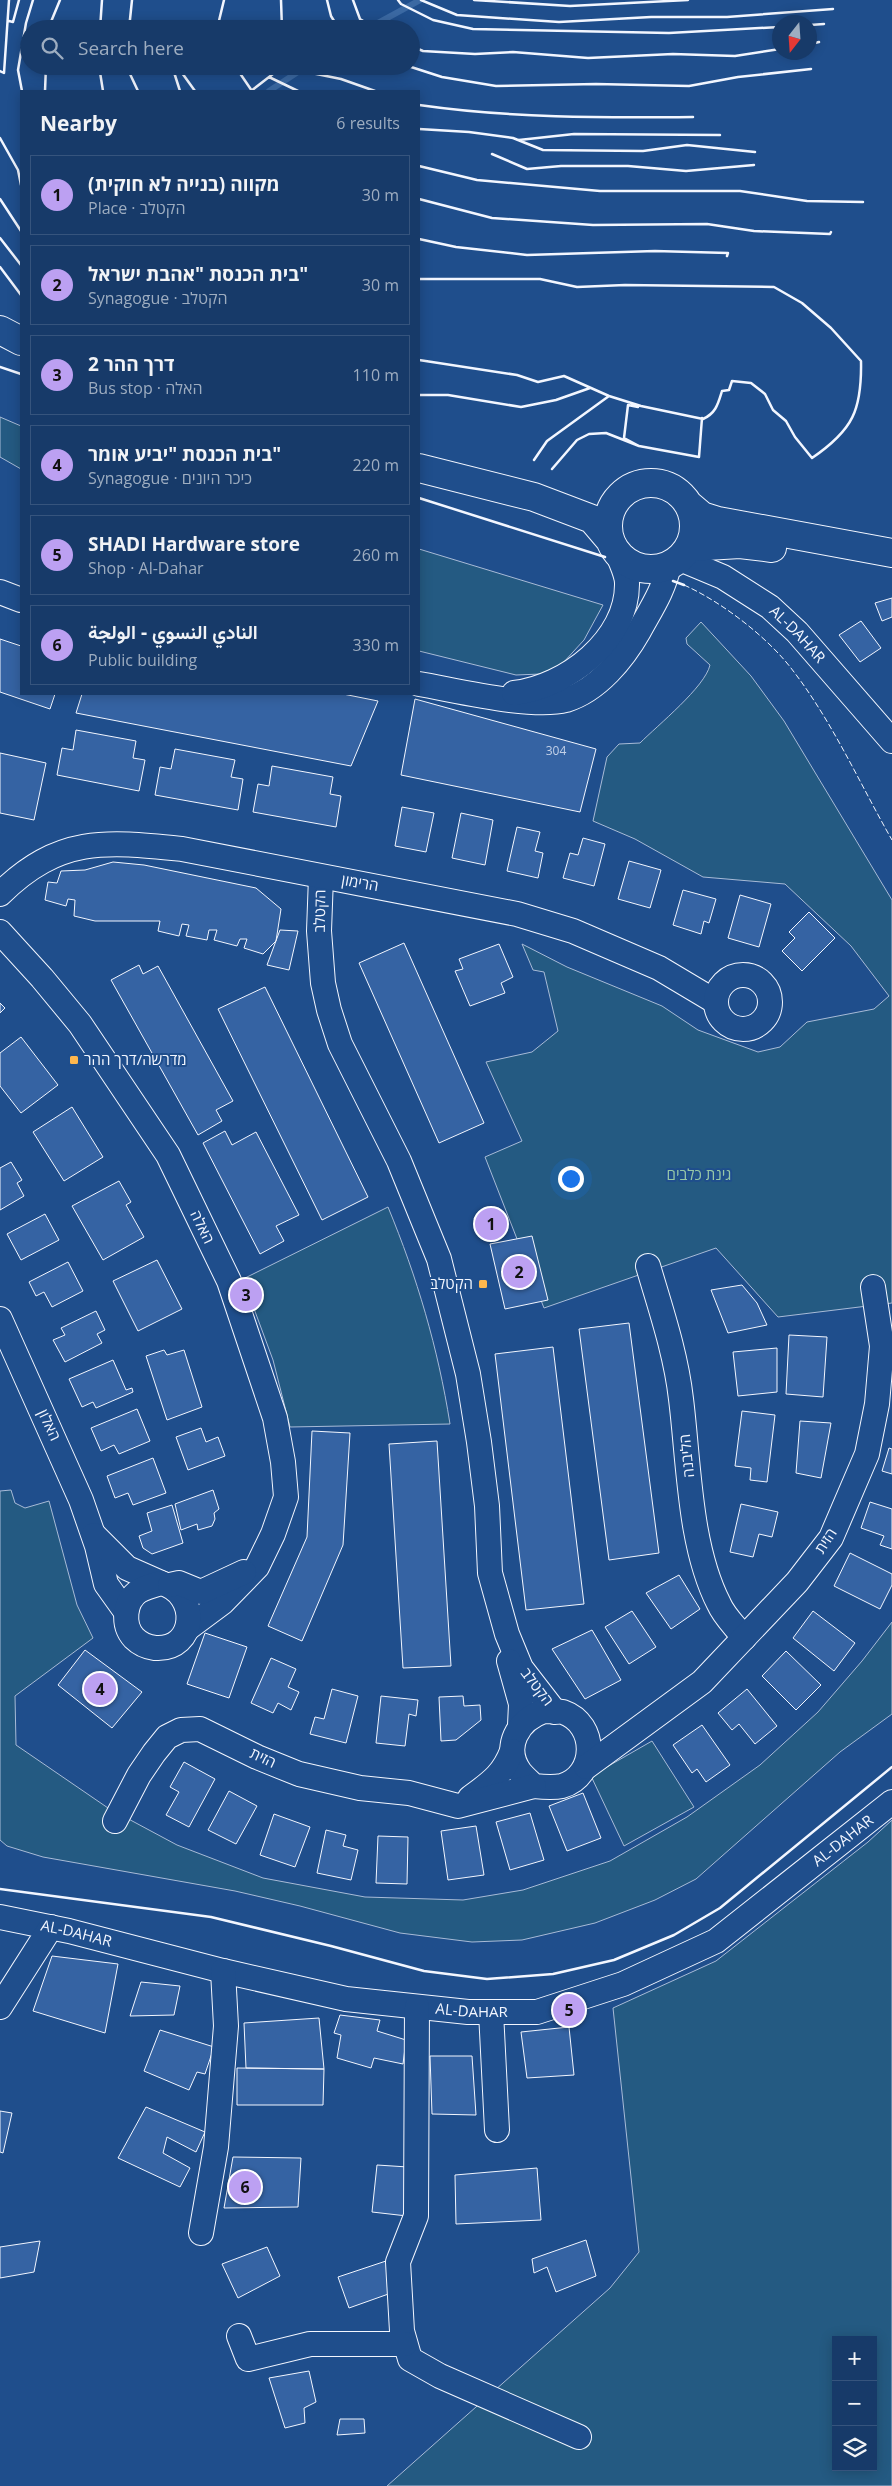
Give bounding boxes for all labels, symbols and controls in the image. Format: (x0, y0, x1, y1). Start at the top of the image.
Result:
north arrow (772, 15, 817, 60)
search box (20, 20, 420, 75)
icon: search (38, 34, 66, 62)
text: Search here (78, 35, 184, 61)
text: Nearby (40, 109, 117, 137)
text: 6 results (336, 112, 400, 134)
text: מקווה (בנייה לא חוקית) (88, 171, 280, 197)
text: 1 (52, 184, 62, 206)
text: 30 m (362, 184, 399, 206)
text: Place · הקטלב (88, 197, 185, 219)
text: בית הכנסת "אהבת ישראל" (88, 261, 308, 287)
text: 2 (52, 274, 62, 296)
text: 30 m (362, 274, 399, 296)
text: Synagogue · הקטלב (88, 287, 228, 309)
text: דרך ההר 2 (88, 351, 174, 377)
text: 3 (52, 364, 62, 386)
text: 110 m (353, 364, 399, 386)
text: Bus stop · האלה (88, 377, 202, 399)
text: בית הכנסת "יביע אומר" (88, 441, 281, 467)
text: 4 (52, 454, 62, 476)
text: 220 m (353, 454, 399, 476)
text: Synagogue · כיכר היונים (88, 467, 252, 489)
text: SHADI Hardware store (88, 531, 300, 557)
text: 5 (52, 544, 62, 566)
text: 260 m (353, 544, 399, 566)
text: Shop · Al-Dahar (88, 557, 204, 579)
street label: AL-DAHAR (766, 601, 831, 667)
text: النادي النسوي - الولجة (88, 619, 258, 645)
text: 6 (52, 634, 62, 656)
text: 330 m (353, 634, 399, 656)
text: Public building (88, 649, 197, 671)
house number: 304 (546, 742, 566, 759)
street label: הרימון (340, 869, 380, 895)
street label: הקטלב (309, 889, 329, 933)
place label: מדרשה/דרך ההר (84, 1049, 187, 1069)
marker: מדרשה/דרך ההר (68, 1054, 80, 1066)
park label: גינת כלבים (667, 1164, 731, 1184)
your location (558, 1166, 584, 1192)
pin: 1 (475, 1205, 507, 1243)
street label: האלה (186, 1206, 220, 1247)
pin: 2 (503, 1253, 535, 1291)
place label: הקטלב (430, 1273, 473, 1293)
pin: 3 (230, 1276, 262, 1314)
marker: הקטלב (477, 1278, 489, 1290)
street label: האלון (34, 1405, 66, 1444)
street label: הליבנה (674, 1433, 698, 1479)
street label: הזית (810, 1524, 841, 1557)
street label: הקטלב (517, 1663, 559, 1710)
pin: 4 (84, 1670, 116, 1708)
street label: הזית (247, 1742, 280, 1772)
street label: AL-DAHAR (808, 1809, 877, 1870)
street label: AL-DAHAR (39, 1915, 115, 1951)
pin: 5 (553, 1991, 585, 2029)
street label: AL-DAHAR (435, 1998, 509, 2021)
pin: 6 (229, 2168, 261, 2206)
map controls (832, 2336, 877, 2471)
button: + (832, 2336, 877, 2381)
button: − (832, 2381, 877, 2426)
button: layers (832, 2426, 877, 2471)

